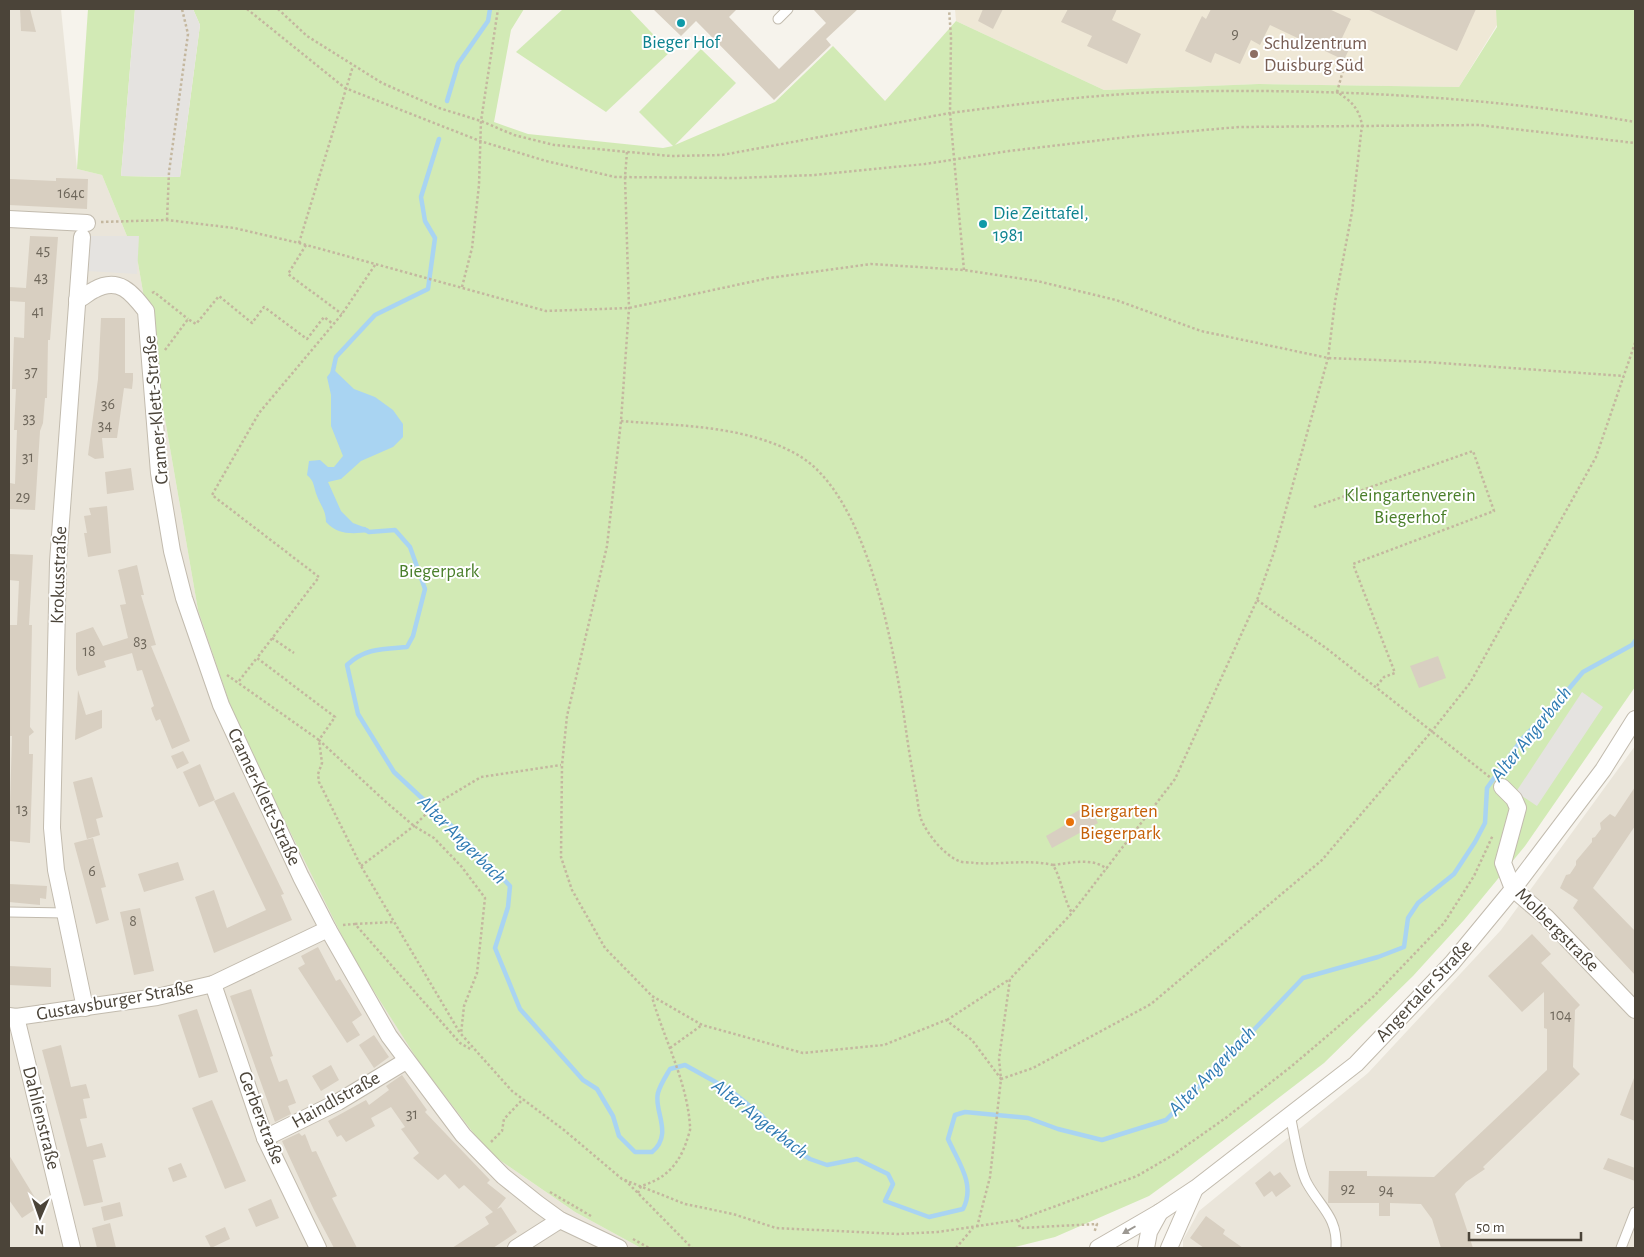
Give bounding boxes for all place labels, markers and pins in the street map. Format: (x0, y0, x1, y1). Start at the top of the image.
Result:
marker: Bieger Hof (675, 17, 687, 29)
place label: Bieger Hof (642, 33, 721, 52)
place label: Schulzentrum Duisburg Süd (1264, 34, 1367, 75)
marker: Schulzentrum Duisburg Süd (1248, 48, 1260, 60)
place label: Die Zeittafel, 1981 (993, 204, 1089, 245)
marker: Die Zeittafel, 1981 (977, 218, 989, 230)
place label: Biergarten Biegerpark (1080, 802, 1161, 843)
marker: Biergarten Biegerpark (1064, 816, 1076, 828)

